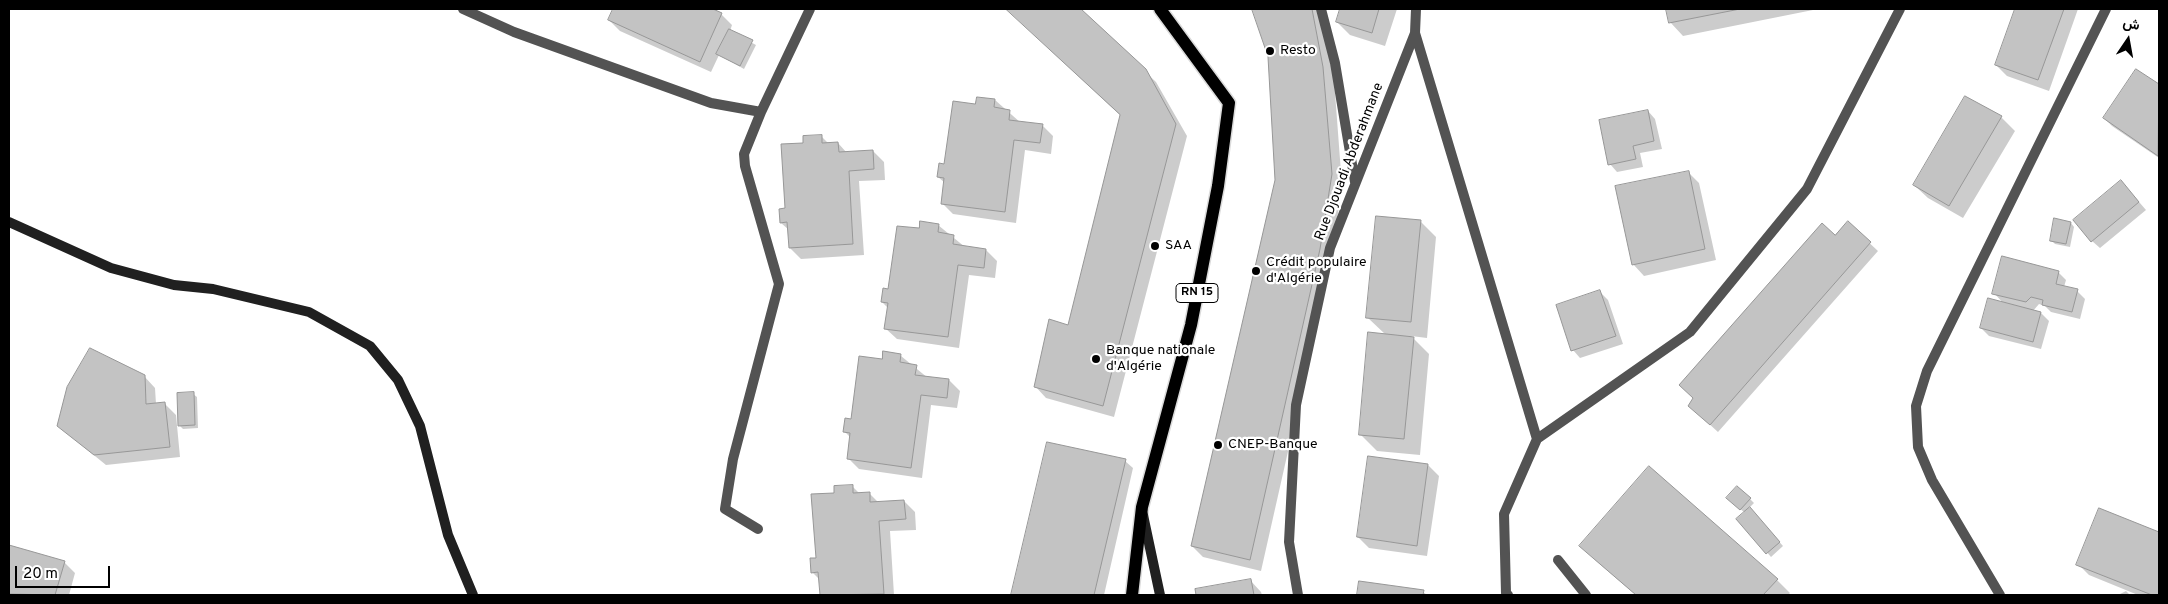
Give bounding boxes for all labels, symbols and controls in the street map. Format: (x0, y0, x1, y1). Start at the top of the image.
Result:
north arrow (2103, 15, 2153, 65)
text: ش (2121, 15, 2141, 35)
place label: Resto (1280, 43, 1316, 59)
marker: Resto (1264, 45, 1276, 57)
street label: Rue Djouadi Abderahmane (1312, 81, 1388, 243)
place label: SAA (1165, 238, 1192, 254)
marker: SAA (1149, 240, 1161, 252)
place label: Crédit populaire d'Algérie (1266, 255, 1367, 288)
marker: Crédit populaire d'Algérie (1250, 265, 1262, 277)
road number: RN 15 (1176, 284, 1218, 302)
place label: Banque nationale d'Algérie (1106, 343, 1215, 376)
marker: Banque nationale d'Algérie (1090, 353, 1102, 365)
place label: CNEP-Banque (1228, 437, 1318, 453)
marker: CNEP-Banque (1212, 439, 1224, 451)
scale bar (18, 556, 112, 588)
text: 20 m (23, 565, 58, 584)

